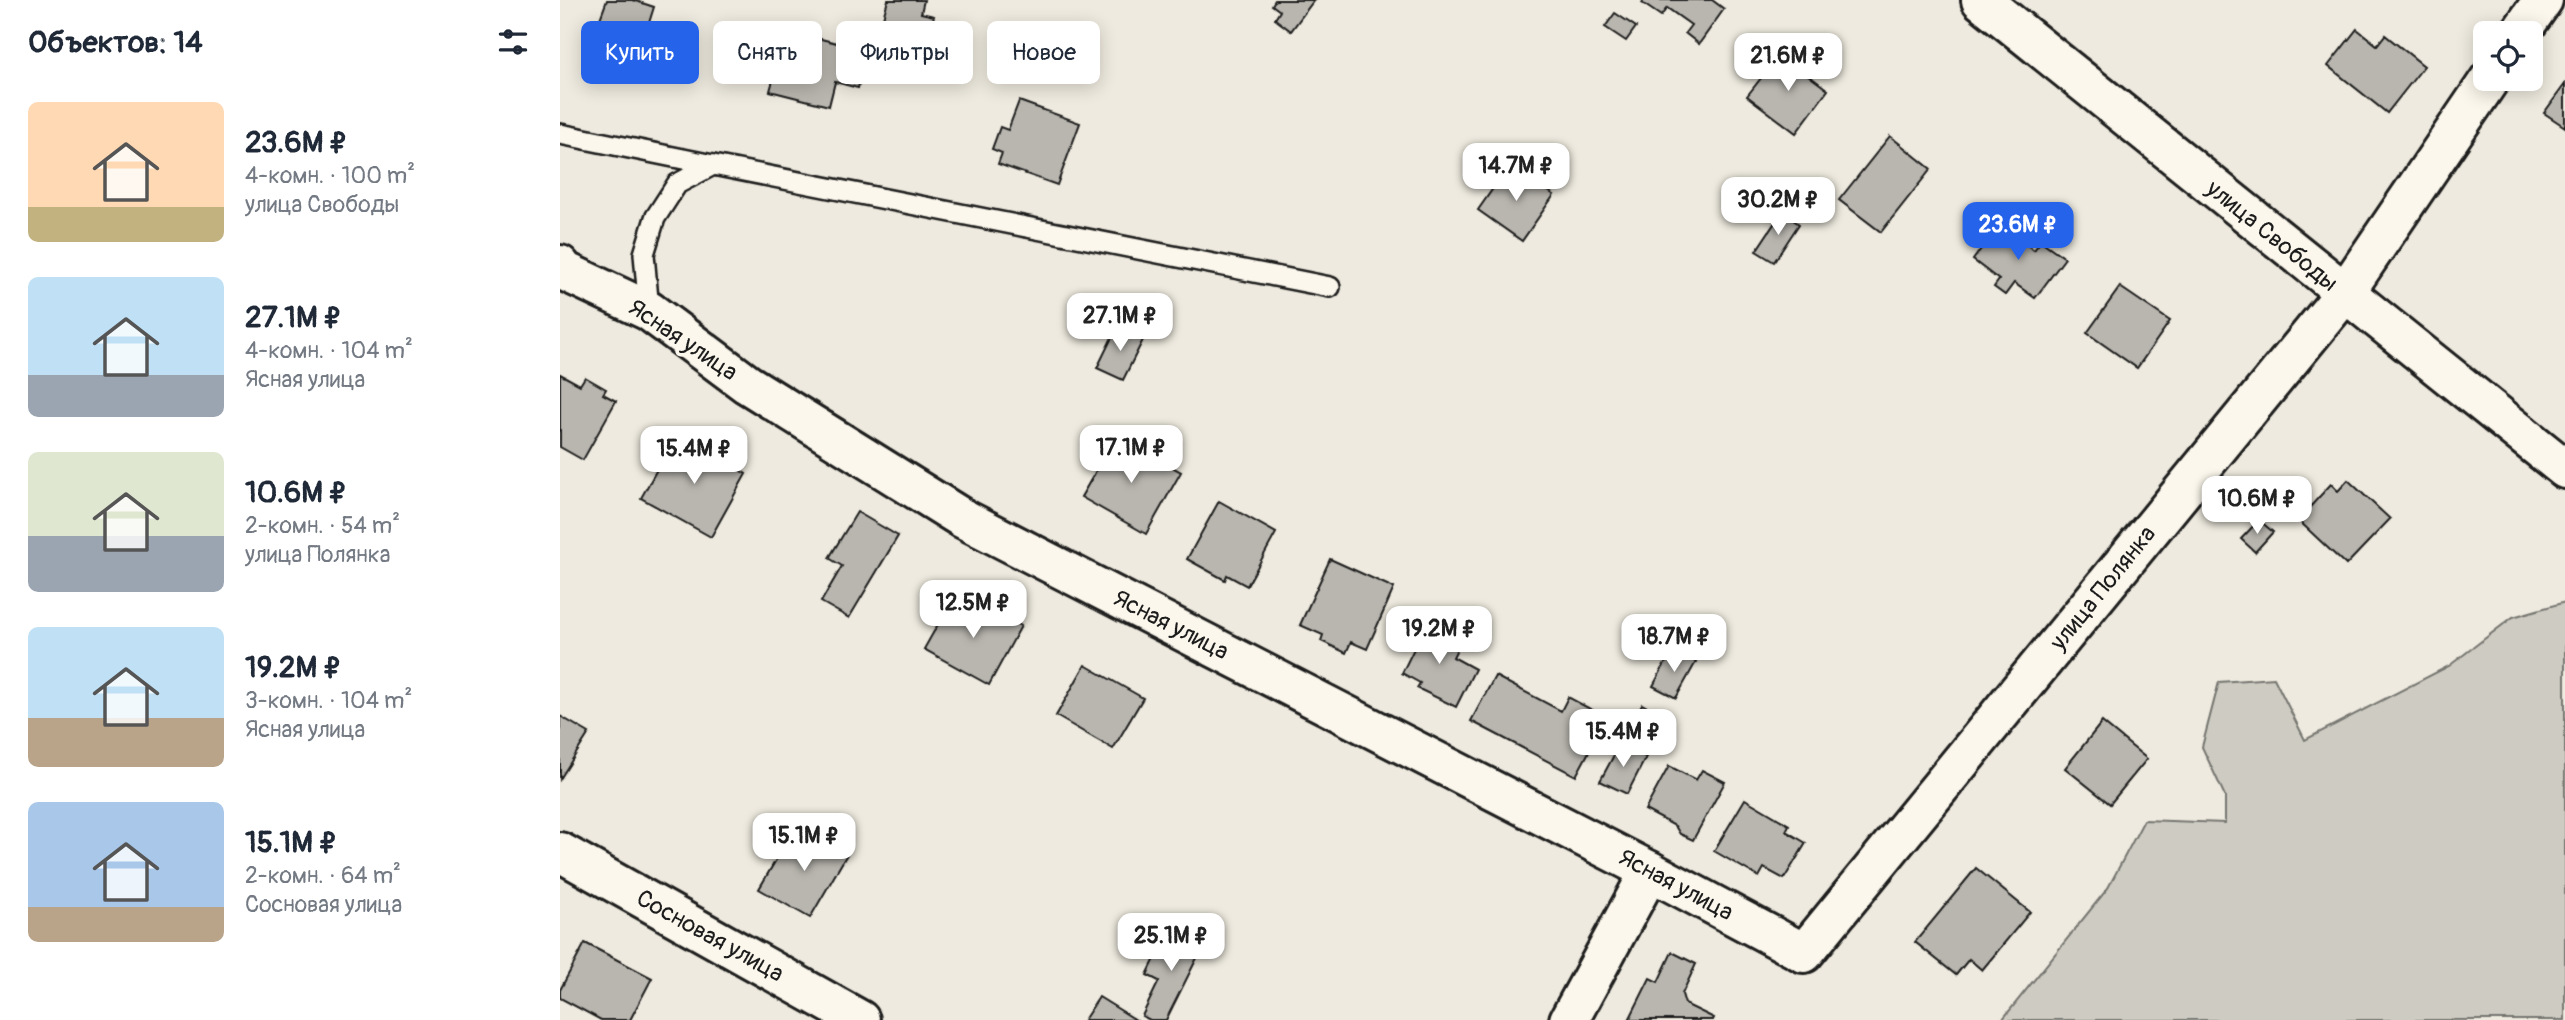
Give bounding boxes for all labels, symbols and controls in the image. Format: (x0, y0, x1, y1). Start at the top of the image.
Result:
chip: Купить (581, 21, 699, 84)
chip: Снять (713, 21, 822, 84)
chip: Фильтры (836, 21, 973, 84)
chip: Новое (987, 21, 1100, 84)
map controls (2473, 21, 2543, 91)
button: locate (2473, 21, 2543, 91)
icon: filters (494, 23, 532, 61)
text: Объектов: 14 (28, 24, 203, 61)
pin: 21.6M ₽ (1723, 34, 1853, 93)
text: 21.6M ₽ (1750, 41, 1826, 70)
text: 23.6M ₽ (245, 124, 348, 161)
icon: home (84, 130, 168, 214)
pin: 14.7M ₽ (1451, 144, 1581, 203)
text: 14.7M ₽ (1479, 151, 1553, 180)
text: 4-комн. · 100 m² (245, 161, 415, 190)
street label: улица Свободы (2200, 173, 2344, 298)
pin: 30.2M ₽ (1713, 177, 1843, 237)
text: 30.2M ₽ (1737, 185, 1819, 214)
text: улица Свободы (245, 190, 399, 219)
pin: 23.6M ₽ (1953, 202, 2083, 262)
text: 23.6M ₽ (1979, 210, 2057, 239)
street label: Ясная улица (623, 293, 743, 387)
pin: 27.1M ₽ (1055, 294, 1185, 353)
text: 27.1M ₽ (245, 299, 342, 336)
text: 27.1M ₽ (1083, 301, 1157, 330)
icon: home (84, 305, 168, 389)
text: 4-комн. · 104 m² (245, 336, 413, 365)
text: Ясная улица (245, 365, 365, 394)
pin: 15.4M ₽ (629, 426, 759, 486)
pin: 17.1M ₽ (1066, 426, 1196, 485)
text: 17.1M ₽ (1096, 433, 1166, 462)
text: 15.4M ₽ (656, 434, 732, 463)
text: 10.6M ₽ (245, 474, 347, 511)
pin: 10.6M ₽ (2192, 476, 2322, 536)
icon: home (84, 480, 168, 564)
text: 10.6M ₽ (2218, 484, 2296, 513)
text: 2-комн. · 54 m² (245, 511, 400, 540)
street label: улица Полянка (2043, 520, 2162, 657)
text: улица Полянка (245, 540, 390, 569)
pin: 12.5M ₽ (908, 580, 1038, 640)
street label: Ясная улица (1109, 584, 1233, 666)
text: 12.5M ₽ (936, 588, 1010, 617)
pin: 19.2M ₽ (1374, 606, 1504, 666)
text: 19.2M ₽ (1402, 614, 1476, 643)
pin: 18.7M ₽ (1609, 614, 1739, 674)
text: 18.7M ₽ (1637, 622, 1711, 651)
text: 19.2M ₽ (245, 649, 342, 686)
icon: home (84, 655, 168, 739)
text: 3-комн. · 104 m² (245, 686, 412, 715)
pin: 15.4M ₽ (1558, 710, 1688, 769)
text: Ясная улица (245, 715, 365, 744)
text: 15.4M ₽ (1585, 717, 1661, 746)
pin: 15.1M ₽ (739, 814, 869, 873)
text: 15.1M ₽ (769, 821, 839, 850)
text: 15.1M ₽ (245, 824, 337, 861)
icon: home (84, 830, 168, 914)
street label: Ясная улица (1614, 843, 1738, 927)
text: 2-комн. · 64 m² (245, 861, 401, 890)
street label: Сосновая улица (631, 884, 789, 988)
text: Сосновая улица (245, 890, 402, 919)
pin: 25.1M ₽ (1106, 914, 1236, 973)
text: 25.1M ₽ (1134, 921, 1208, 950)

